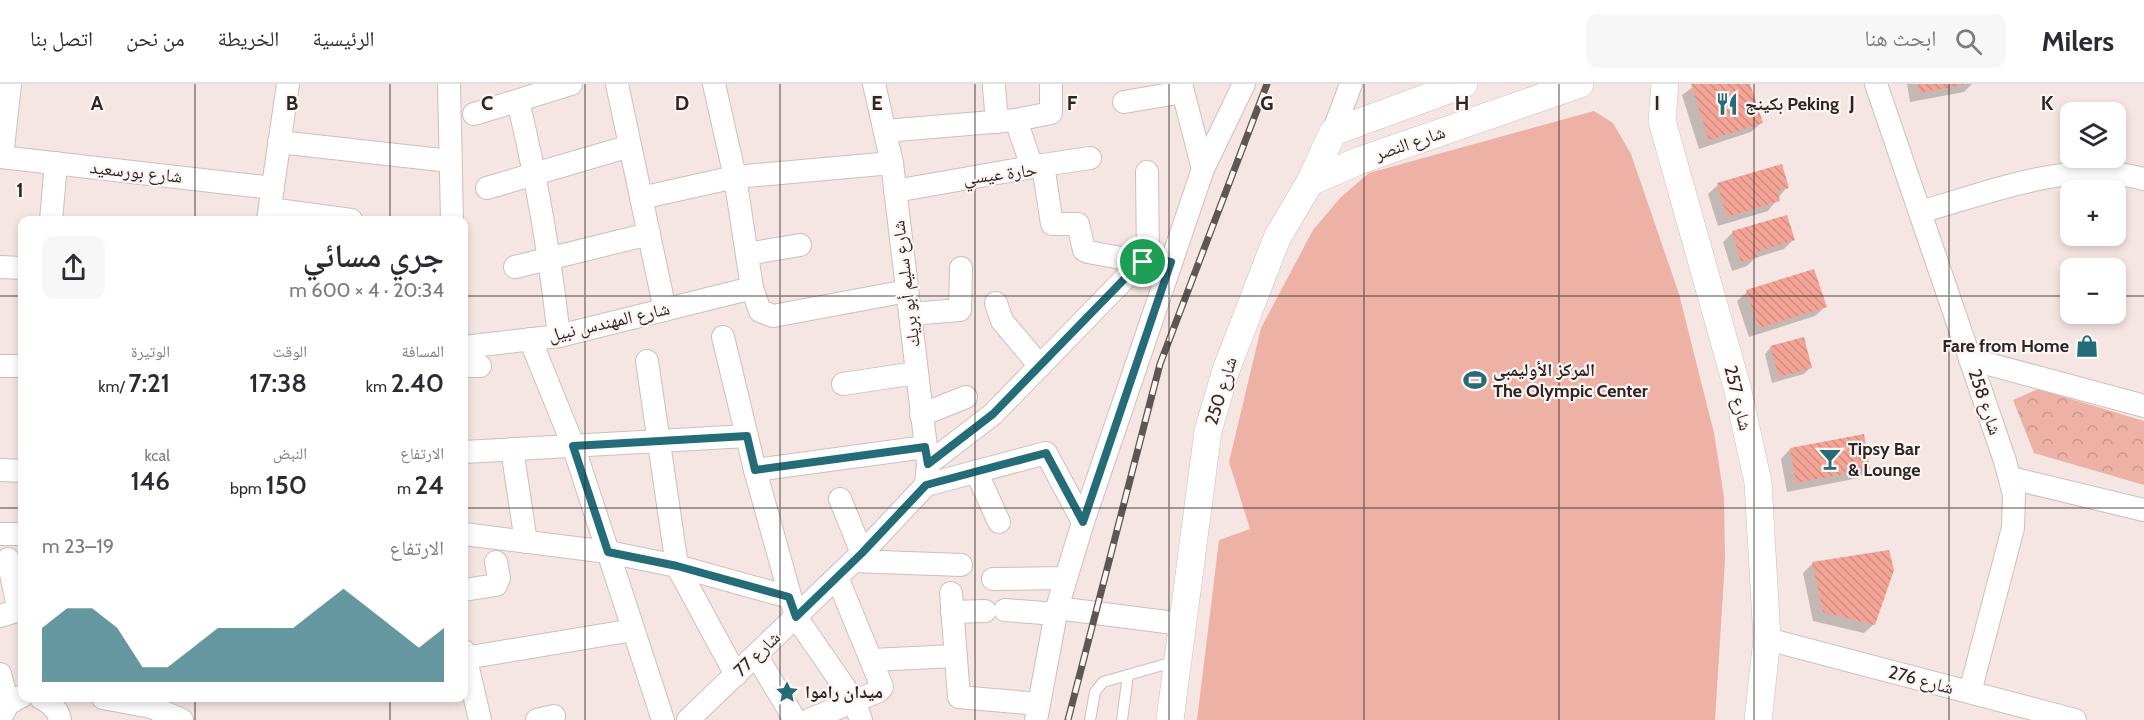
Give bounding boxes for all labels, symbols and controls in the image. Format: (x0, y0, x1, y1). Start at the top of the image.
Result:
search box (1586, 14, 2006, 68)
text: Milers (2042, 24, 2114, 58)
text: ابحث هنا (1864, 25, 1937, 52)
icon: search (1952, 25, 1985, 58)
text: اتصل بنا (30, 26, 93, 51)
text: من نحن (126, 26, 185, 51)
text: الخريطة (218, 26, 279, 51)
text: الرئيسية (312, 26, 375, 51)
text: A (91, 91, 104, 115)
text: B (286, 91, 298, 115)
text: C (481, 91, 493, 115)
text: D (675, 91, 689, 115)
text: E (871, 91, 883, 115)
text: F (1067, 91, 1078, 115)
text: G (1260, 91, 1274, 115)
text: H (1455, 91, 1469, 115)
text: I (1654, 91, 1660, 115)
restaurant icon: بكينج Peking (1714, 91, 1740, 117)
text: J (1848, 91, 1855, 115)
text: K (2041, 91, 2054, 115)
place label: بكينج Peking (1745, 93, 1839, 116)
map controls (2060, 102, 2126, 324)
button: layers (2060, 102, 2126, 168)
street label: شارع النصر (1371, 121, 1448, 166)
street label: شارع بورسعيد (89, 156, 183, 188)
street label: حارة عيسي (962, 159, 1039, 193)
text: 1 (16, 178, 24, 202)
button: + (2060, 180, 2126, 246)
street label: شارع سليم أبو بريك (887, 219, 926, 349)
text: جري مسائي (302, 235, 444, 275)
button: share (42, 236, 105, 299)
pin (1117, 236, 1168, 287)
icon: arrive (1126, 245, 1159, 278)
button: − (2060, 258, 2126, 324)
text: 20:34 · 4 × 600 m (289, 278, 444, 302)
street label: شارع المهندس نبيل (546, 297, 672, 347)
shop icon: Fare from Home (2074, 333, 2100, 359)
place label: Fare from Home (1942, 335, 2069, 357)
text: الوتيرة (131, 342, 170, 361)
text: الوقت (273, 342, 307, 361)
text: المسافة (402, 342, 444, 361)
street label: شارع 250 (1200, 354, 1242, 428)
place label: المركز الأوليمبى The Olympic Center (1493, 359, 1648, 402)
street label: شارع 257 (1719, 363, 1757, 433)
street label: شارع 258 (1963, 366, 2007, 438)
text: 7:21 (128, 367, 170, 399)
text: 17:38 (249, 367, 307, 399)
text: 2.40 (391, 367, 444, 399)
sports icon: المركز الأوليمبى The Olympic Center (1462, 367, 1488, 393)
text: /km (98, 377, 128, 396)
text: km (366, 377, 391, 396)
place label: Tipsy Bar & Lounge (1848, 438, 1921, 481)
text: النبض (273, 444, 307, 463)
text: الارتفاع (400, 444, 444, 463)
text: kcal (144, 446, 170, 465)
bar icon: Tipsy Bar & Lounge (1817, 446, 1843, 472)
text: 146 (130, 465, 170, 497)
text: 150 (266, 469, 307, 501)
text: 24 (415, 469, 444, 501)
text: bpm (230, 479, 266, 498)
text: m (397, 479, 415, 498)
text: 19–23 m (42, 534, 114, 558)
text: الارتفاع (389, 536, 444, 560)
street label: شارع 77 (729, 627, 785, 681)
street label: شارع 276 (1886, 661, 1956, 699)
place icon: ميدان راموا (774, 679, 800, 705)
place label: ميدان راموا (805, 681, 883, 703)

